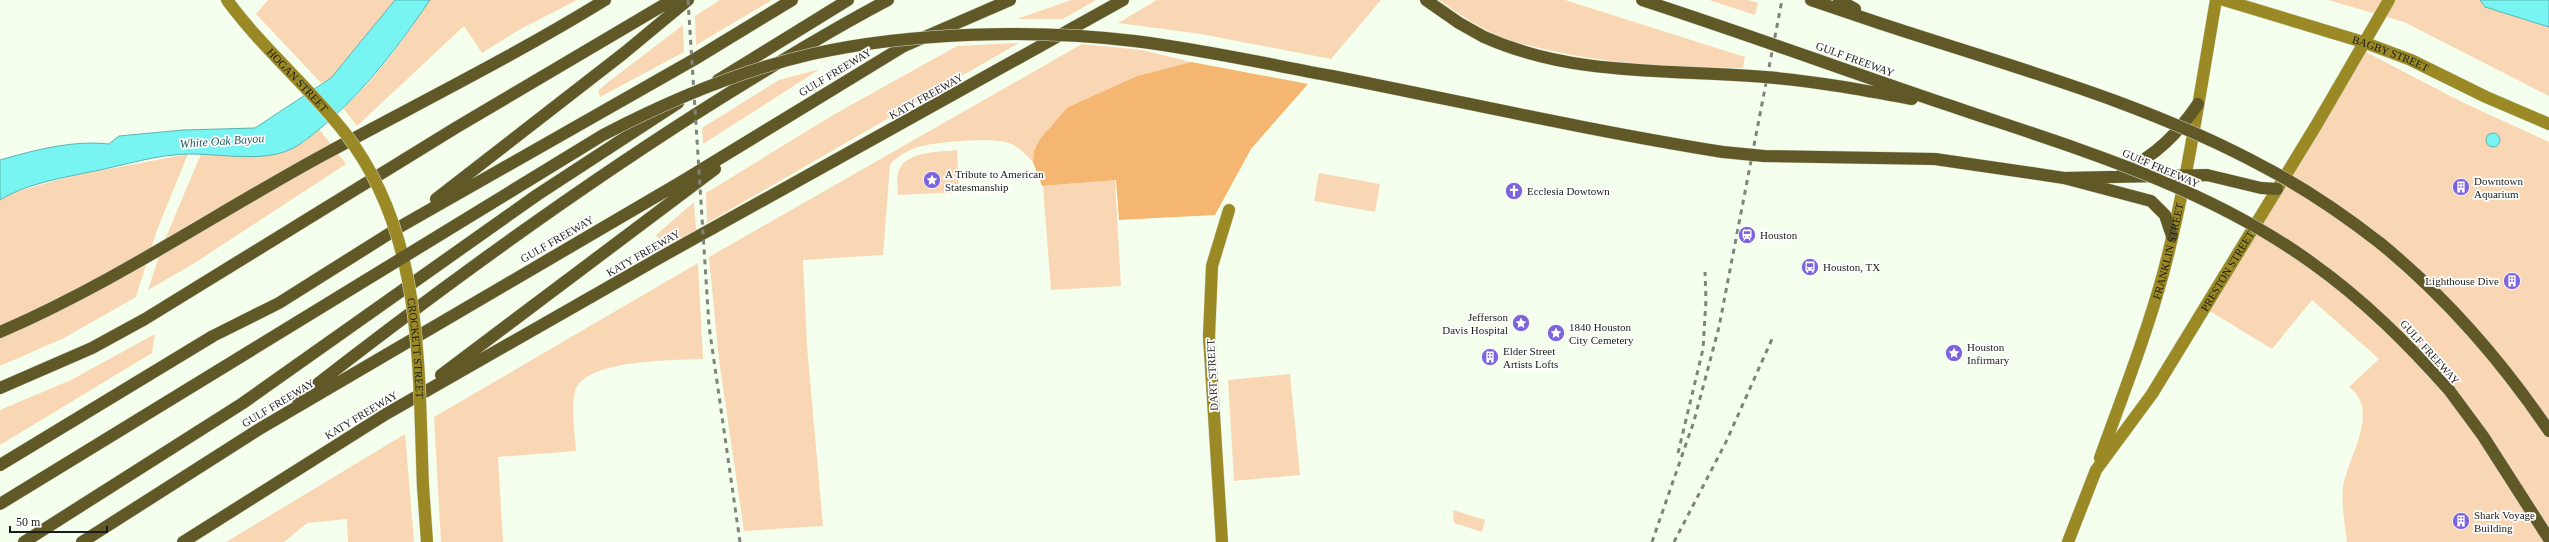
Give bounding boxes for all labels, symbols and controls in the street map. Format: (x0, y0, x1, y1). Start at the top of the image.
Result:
street label: BAGBY STREET (2351, 33, 2431, 74)
street label: GULF FREEWAY (1814, 39, 1896, 79)
street label: HOGAN STREET (265, 46, 331, 115)
street label: GULF FREEWAY (797, 46, 873, 98)
street label: KATY FREEWAY (887, 71, 965, 121)
water label: White Oak Bayou (179, 131, 265, 151)
street label: GULF FREEWAY (2121, 146, 2201, 190)
place label: A Tribute to American Statesmanship (945, 168, 1044, 193)
place icon: A Tribute to American Statesmanship (922, 170, 942, 190)
place label: Downtown Aquarium (2474, 175, 2523, 200)
building icon: Downtown Aquarium (2451, 177, 2471, 197)
church icon: Ecclesia Dowtown (1504, 181, 1524, 201)
place label: Ecclesia Dowtown (1527, 185, 1610, 197)
street label: FRANKLIN STREET (2150, 202, 2186, 301)
street label: GULF FREEWAY (518, 213, 596, 265)
station icon: Houston (1737, 225, 1757, 245)
street label: KATY FREEWAY (604, 227, 682, 279)
street label: PRESTON STREET (2198, 228, 2256, 313)
place label: Houston (1760, 229, 1798, 241)
bus stop icon: Houston, TX (1800, 257, 1820, 277)
place label: Houston, TX (1823, 261, 1880, 273)
building icon: Lighthouse Dive (2502, 271, 2522, 291)
place label: Lighthouse Dive (2425, 275, 2499, 287)
street label: CROCKETT STREET (405, 297, 426, 399)
place label: Jefferson Davis Hospital (1442, 311, 1508, 336)
place icon: Jefferson Davis Hospital (1511, 313, 1531, 333)
street label: GULF FREEWAY (2398, 317, 2462, 387)
place label: 1840 Houston City Cemetery (1569, 321, 1634, 346)
place icon: 1840 Houston City Cemetery (1546, 323, 1566, 343)
street label: DART STREET (1204, 338, 1220, 411)
place label: Houston Infirmary (1967, 341, 2010, 366)
place icon: Houston Infirmary (1944, 343, 1964, 363)
place label: Elder Street Artists Lofts (1503, 345, 1558, 370)
building icon: Elder Street Artists Lofts (1480, 347, 1500, 367)
street label: GULF FREEWAY (240, 377, 316, 429)
street label: KATY FREEWAY (323, 389, 400, 441)
scale bar (10, 508, 107, 534)
place label: Shark Voyage Building (2474, 509, 2535, 534)
building icon: Shark Voyage Building (2451, 511, 2471, 531)
text: 50 m (16, 515, 41, 529)

